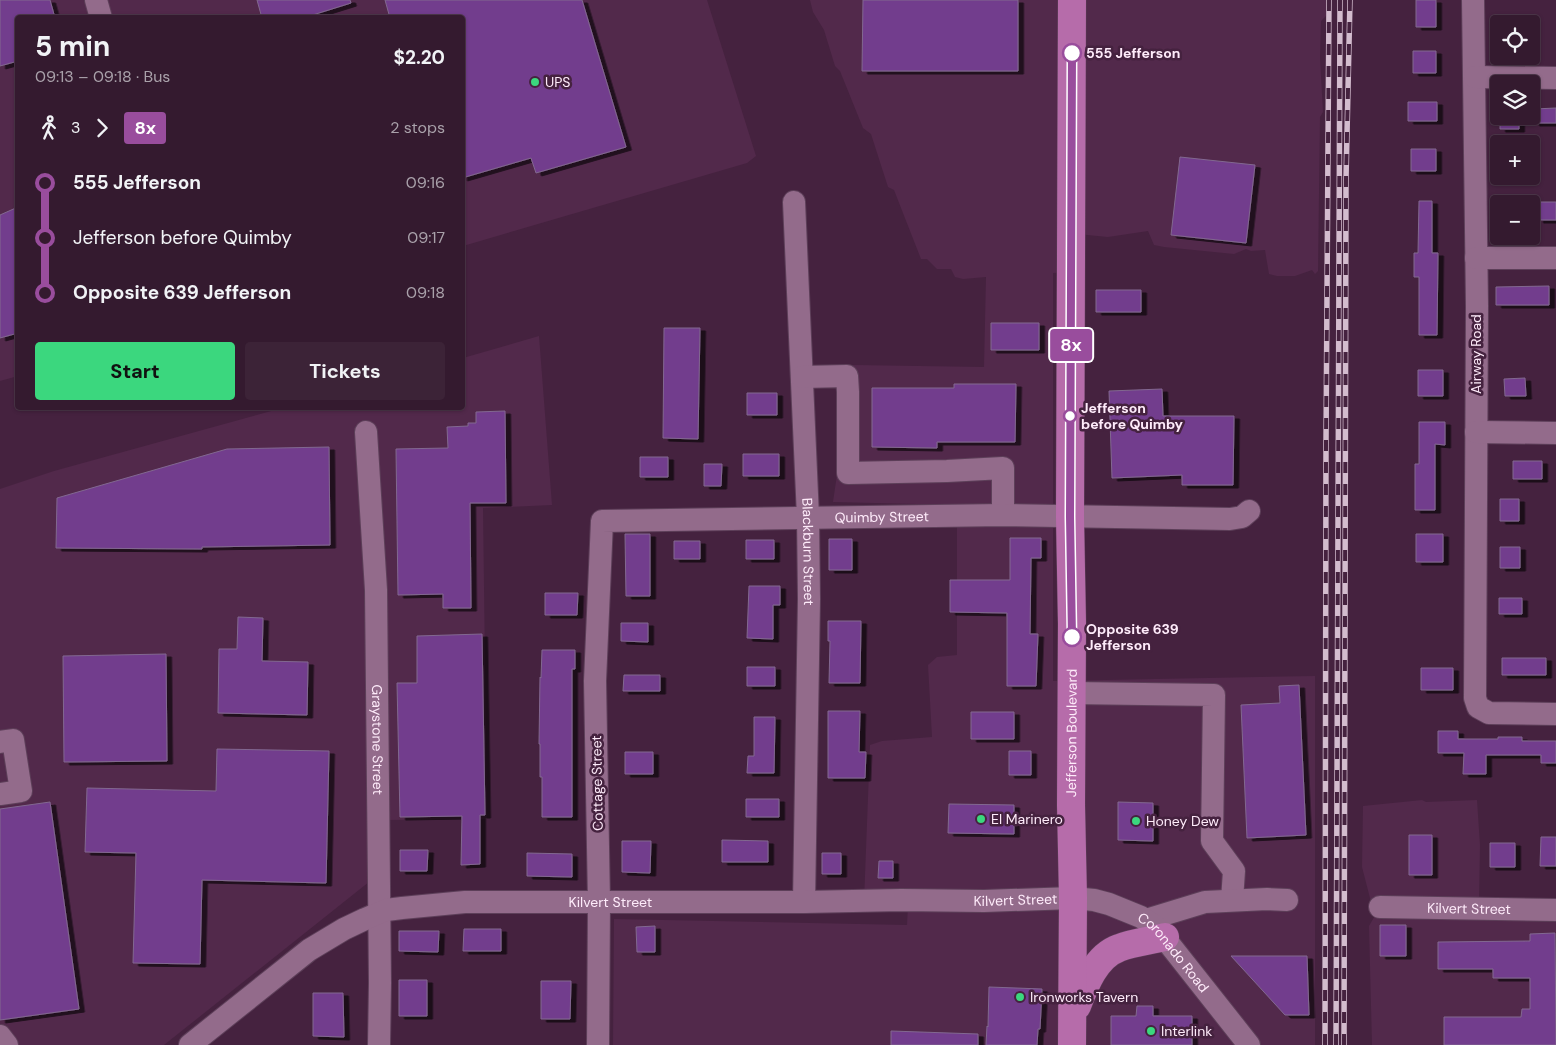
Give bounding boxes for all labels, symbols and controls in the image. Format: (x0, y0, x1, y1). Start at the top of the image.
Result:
map controls (1490, 15, 1540, 245)
button: locate (1490, 15, 1540, 65)
text: 5 min (35, 28, 110, 65)
marker: 555 Jefferson (1062, 43, 1082, 63)
place label: 555 Jefferson (1086, 44, 1180, 62)
text: $2.20 (394, 45, 445, 70)
text: 09:13 – 09:18 · Bus (35, 66, 170, 87)
place label: UPS (545, 73, 570, 91)
button: layers (1490, 75, 1540, 125)
marker: UPS (529, 76, 541, 88)
icon: walk (35, 114, 63, 142)
icon: forward (88, 114, 116, 142)
text: 8x (134, 116, 156, 140)
text: 3 (71, 117, 80, 138)
text: 2 stops (390, 117, 445, 138)
button: + (1490, 135, 1540, 185)
text: 555 Jefferson (73, 170, 201, 195)
text: 09:16 (406, 172, 445, 193)
button: − (1490, 195, 1540, 245)
text: Jefferson before Quimby (73, 225, 292, 250)
text: 09:17 (407, 227, 445, 248)
text: Opposite 639 Jefferson (73, 280, 291, 305)
text: 09:18 (406, 282, 445, 303)
street label: Airway Road (1467, 314, 1485, 394)
line badge: 8x (1048, 329, 1094, 361)
text: 8x (1060, 333, 1082, 357)
button: Start (35, 342, 235, 400)
button: Tickets (245, 342, 445, 400)
place label: Jefferson before Quimby (1081, 399, 1184, 433)
marker: Jefferson before Quimby (1063, 409, 1077, 423)
street label: Blackburn Street (798, 497, 818, 606)
street label: Quimby Street (835, 507, 929, 527)
place label: Opposite 639 Jefferson (1086, 620, 1179, 654)
marker: Opposite 639 Jefferson (1062, 627, 1082, 647)
street label: Jefferson Boulevard (1062, 669, 1081, 797)
street label: Graystone Street (368, 684, 387, 795)
street label: Cottage Street (587, 735, 607, 831)
place label: El Marinero (991, 810, 1063, 828)
place label: Honey Dew (1146, 812, 1219, 830)
marker: El Marinero (975, 813, 987, 825)
marker: Honey Dew (1130, 815, 1142, 827)
street label: Kilvert Street (973, 890, 1058, 910)
street label: Kilvert Street (568, 893, 652, 911)
street label: Kilvert Street (1427, 899, 1511, 918)
street label: Coronado Road (1134, 908, 1213, 996)
place label: Ironworks Tavern (1030, 988, 1138, 1006)
marker: Ironworks Tavern (1014, 991, 1026, 1003)
place label: Interlink (1161, 1022, 1212, 1040)
marker: Interlink (1145, 1025, 1157, 1037)

